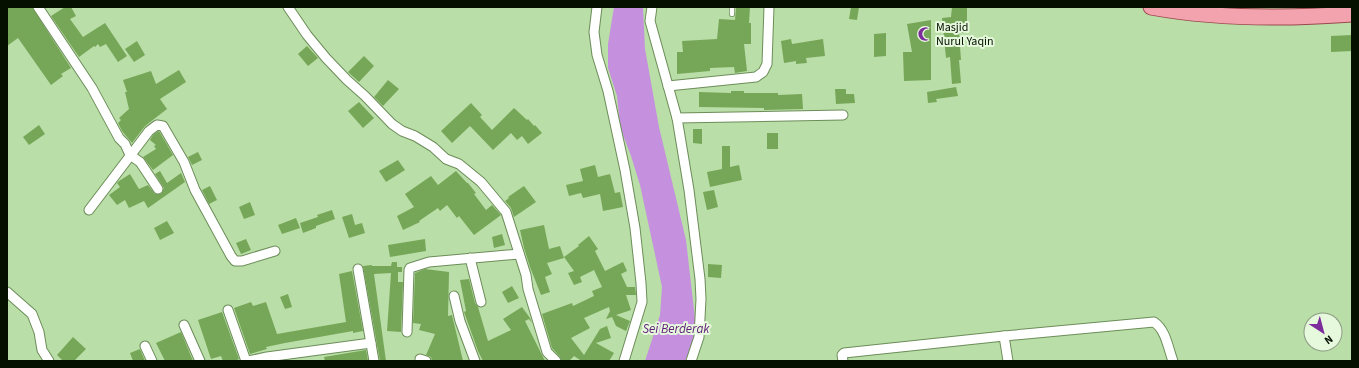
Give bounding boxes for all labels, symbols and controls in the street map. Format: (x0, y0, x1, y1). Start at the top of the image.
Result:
place label: Masjid Nurul Yaqin (936, 19, 994, 50)
mosque icon: Masjid Nurul Yaqin (917, 26, 933, 42)
north arrow (1303, 312, 1343, 352)
water label: Sei Berderak (642, 320, 710, 338)
text: N (1321, 331, 1336, 348)

